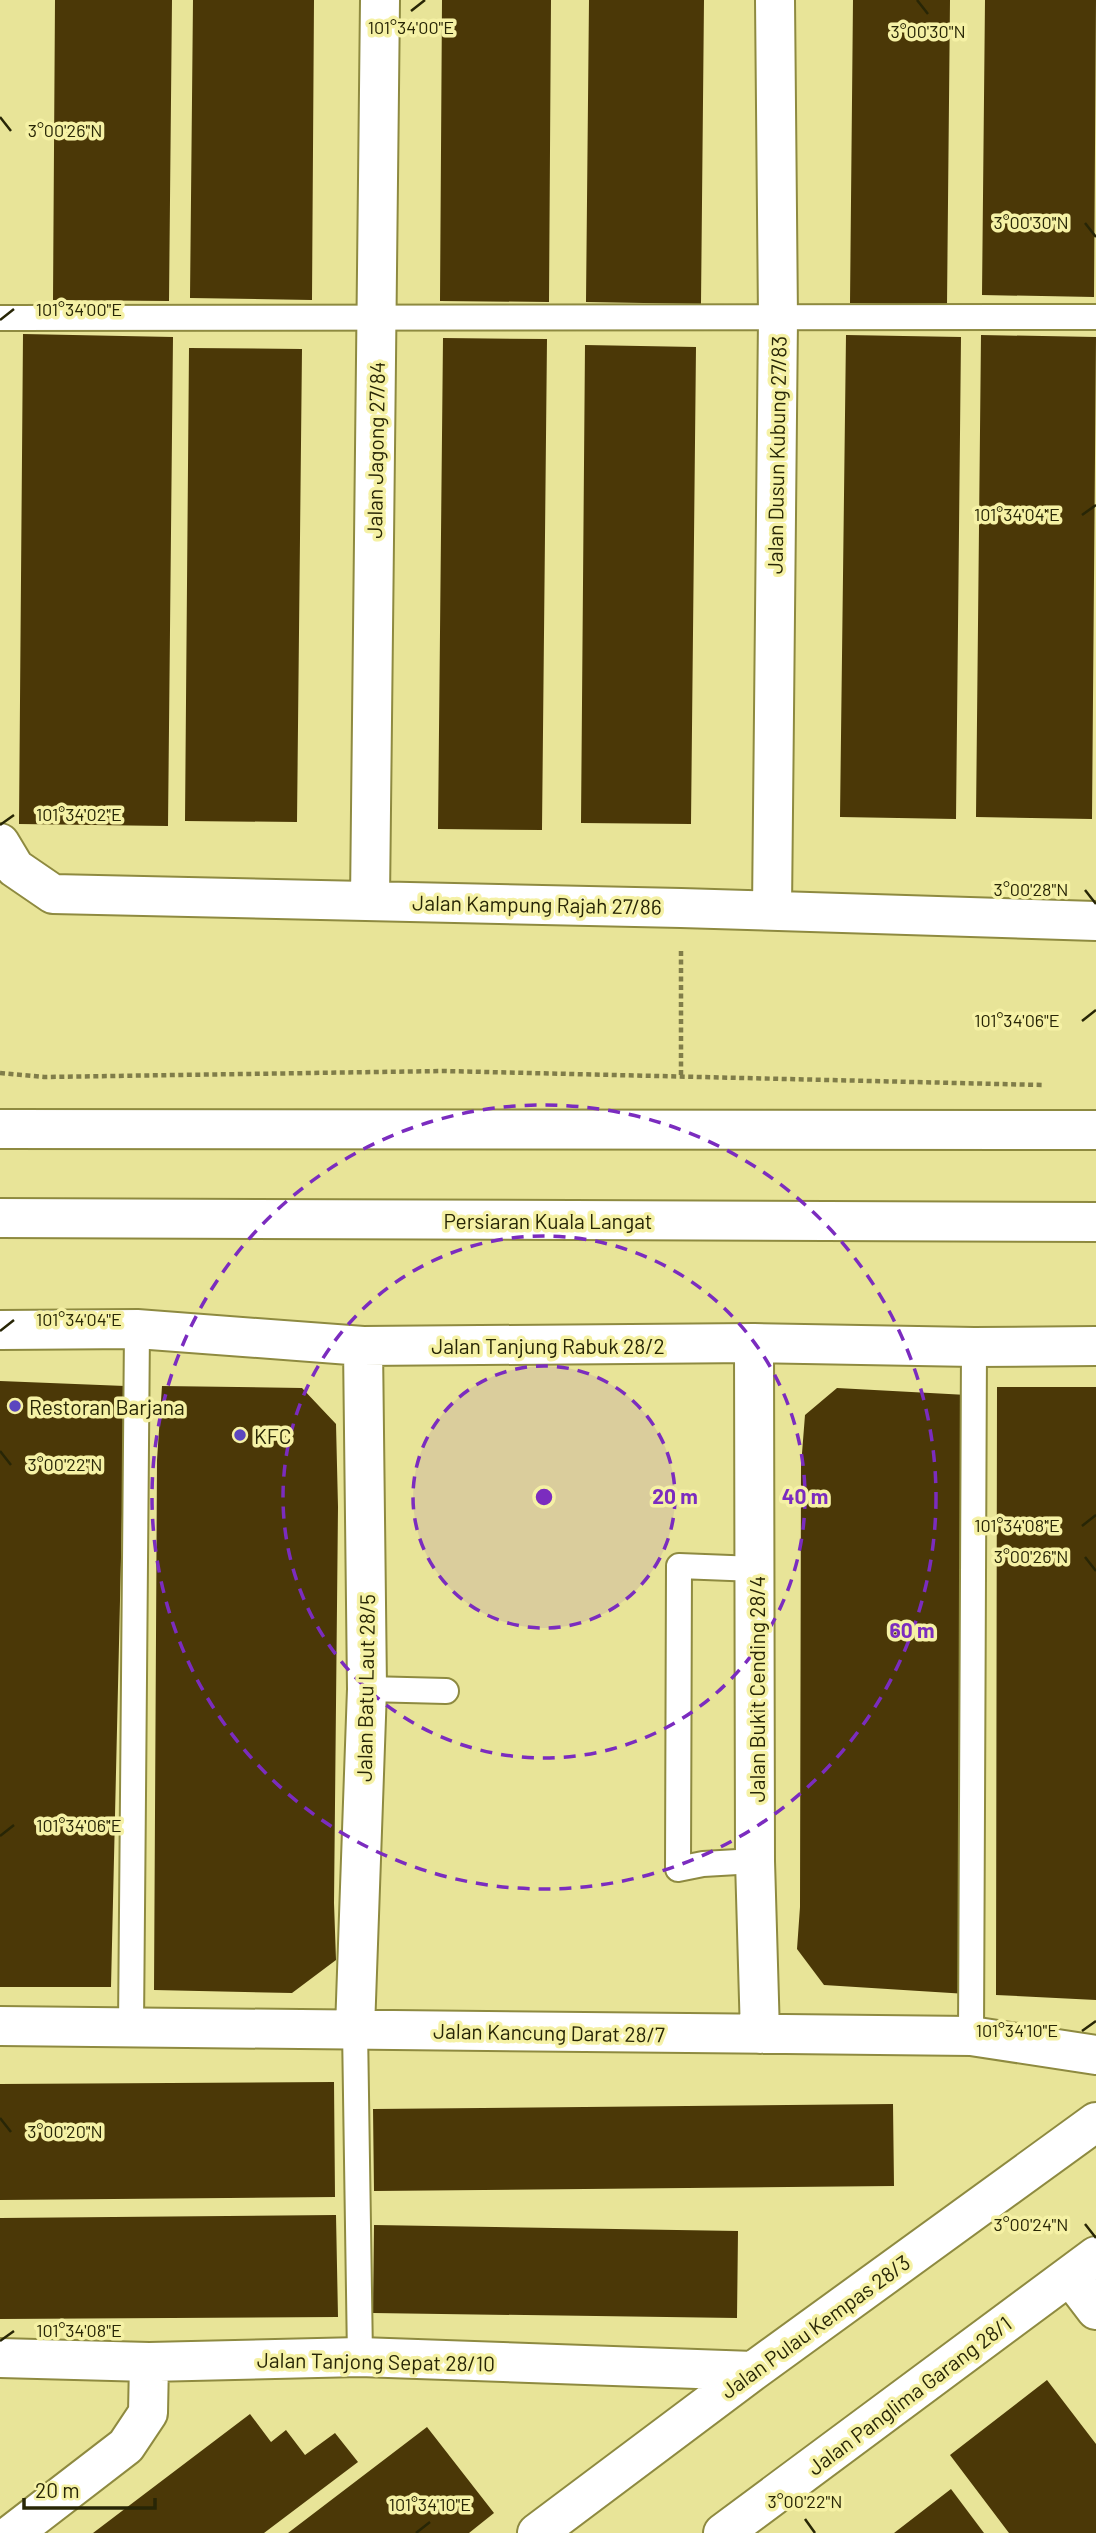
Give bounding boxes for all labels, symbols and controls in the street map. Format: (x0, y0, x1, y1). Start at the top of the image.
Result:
text: 101°34'00"E (368, 16, 454, 38)
text: 3°00'30"N (890, 20, 966, 42)
text: 3°00'26"N (28, 119, 102, 141)
text: 3°00'30"N (993, 211, 1069, 233)
text: 101°34'00"E (36, 298, 122, 320)
street label: Jalan Dusun Kubung 27/83 (761, 336, 791, 574)
street label: Jalan Jagong 27/84 (361, 361, 389, 539)
text: 101°34'04"E (974, 503, 1060, 525)
text: 101°34'02"E (36, 803, 122, 825)
text: 3°00'28"N (994, 878, 1068, 900)
street label: Jalan Kampung Rajah 27/86 (412, 889, 662, 919)
text: 101°34'06"E (974, 1009, 1060, 1031)
street label: Persiaran Kuala Langat (444, 1208, 652, 1233)
text: 101°34'04"E (36, 1308, 122, 1330)
street label: Jalan Tanjung Rabuk 28/2 (431, 1333, 665, 1358)
place label: Restoran Barjana (29, 1394, 185, 1419)
marker: Restoran Barjana (7, 1398, 23, 1414)
place label: KFC (254, 1423, 291, 1448)
marker: KFC (232, 1427, 248, 1443)
text: 3°00'22"N (27, 1453, 103, 1475)
text: 20 m (652, 1483, 698, 1508)
text: 40 m (782, 1483, 828, 1508)
centre of rings (532, 1485, 556, 1509)
text: 101°34'08"E (974, 1514, 1060, 1536)
text: 3°00'26"N (994, 1545, 1068, 1567)
street label: Jalan Bukit Cending 28/4 (744, 1576, 769, 1802)
street label: Jalan Batu Laut 28/5 (351, 1594, 379, 1782)
text: 60 m (890, 1617, 934, 1642)
text: 101°34'06"E (36, 1814, 122, 1836)
street label: Jalan Kancung Darat 28/7 (433, 2017, 665, 2047)
text: 101°34'10"E (976, 2019, 1058, 2041)
text: 3°00'20"N (27, 2120, 103, 2142)
text: 3°00'24"N (993, 2213, 1069, 2235)
street label: Jalan Pulau Kempas 28/3 (716, 2249, 914, 2403)
street label: Jalan Panglima Garang 28/1 (802, 2310, 1016, 2480)
text: 101°34'08"E (36, 2319, 122, 2341)
street label: Jalan Tanjong Sepat 28/10 (257, 2346, 495, 2376)
scale bar (24, 2466, 156, 2510)
text: 20 m (35, 2477, 80, 2502)
text: 3°00'22"N (767, 2490, 843, 2512)
text: 101°34'10"E (389, 2493, 471, 2515)

